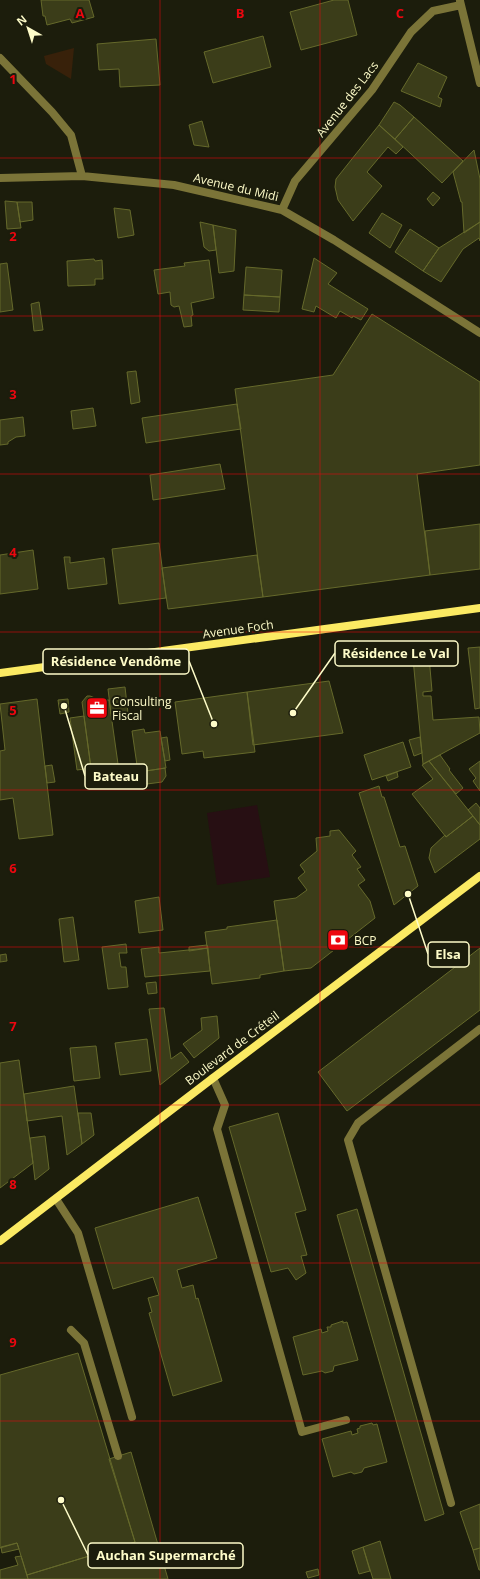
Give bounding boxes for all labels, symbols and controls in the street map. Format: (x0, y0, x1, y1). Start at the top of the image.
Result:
text: A (76, 4, 85, 22)
text: B (236, 4, 245, 22)
text: C (396, 4, 404, 22)
north arrow (8, 8, 48, 48)
text: N (13, 11, 30, 28)
street label: Avenue des Lacs (312, 57, 382, 141)
text: 1 (9, 70, 17, 88)
street label: Avenue du Midi (192, 169, 280, 205)
text: 2 (9, 227, 17, 245)
text: 3 (9, 385, 17, 403)
text: 4 (9, 543, 17, 561)
street label: Avenue Foch (201, 616, 275, 642)
callout: Résidence Le Val (335, 641, 458, 666)
text: Résidence Le Val (342, 644, 450, 662)
callout: Résidence Vendôme (43, 649, 189, 674)
text: Résidence Vendôme (51, 652, 181, 670)
place label: Consulting Fiscal (112, 693, 172, 724)
office icon: Consulting Fiscal (84, 695, 110, 721)
text: 5 (9, 701, 17, 719)
callout: Bateau (85, 764, 147, 789)
text: Bateau (93, 767, 139, 785)
text: 6 (9, 859, 17, 877)
bank icon: BCP (325, 927, 351, 953)
place label: BCP (354, 932, 377, 949)
callout: Elsa (428, 942, 469, 967)
text: Elsa (435, 945, 461, 963)
street label: Boulevard de Créteil (182, 1007, 282, 1089)
text: 7 (9, 1017, 17, 1035)
text: 8 (9, 1175, 17, 1193)
text: 9 (9, 1333, 17, 1351)
callout: Auchan Supermarché (88, 1543, 243, 1568)
text: Auchan Supermarché (96, 1546, 236, 1564)

